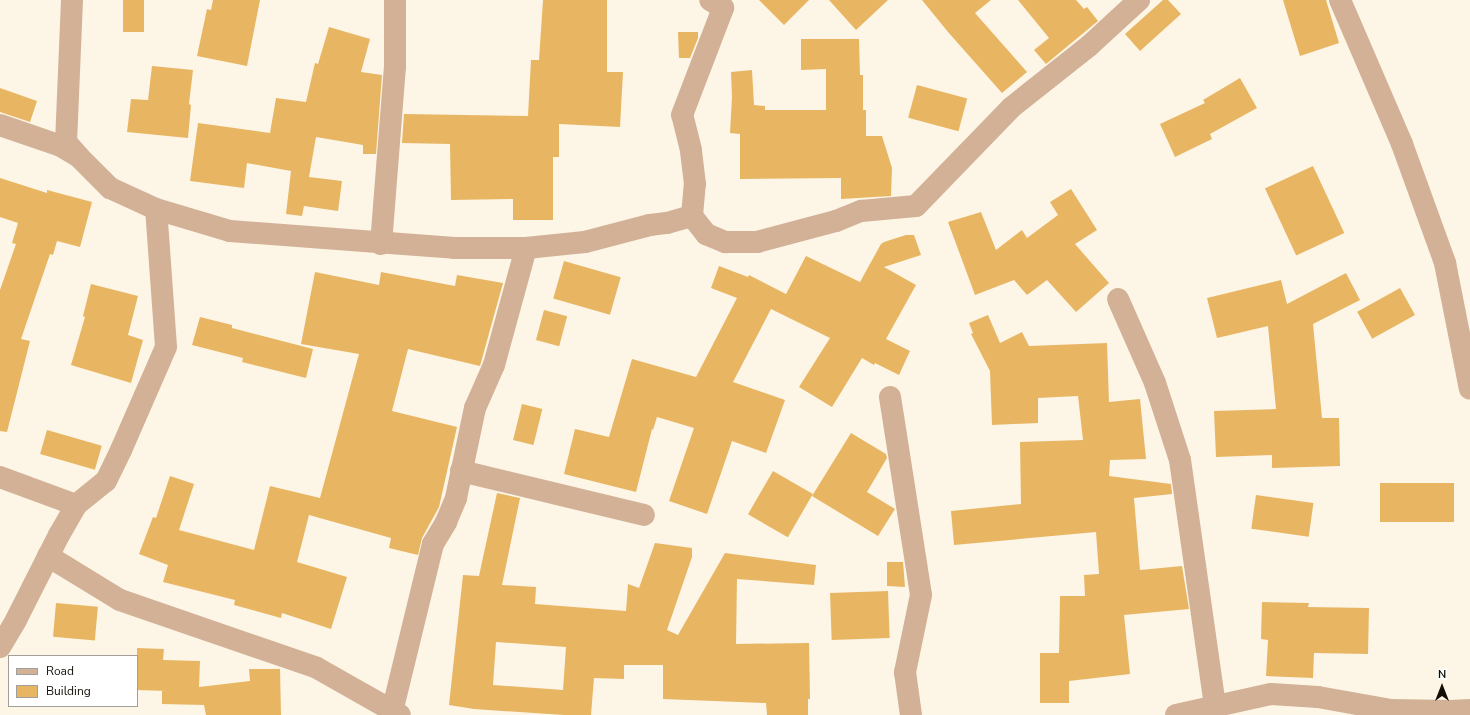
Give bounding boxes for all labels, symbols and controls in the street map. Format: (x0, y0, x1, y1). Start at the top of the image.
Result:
legend (8, 655, 138, 707)
text: Road (46, 663, 74, 679)
north arrow (1422, 667, 1462, 707)
text: N (1438, 667, 1446, 682)
text: Building (46, 683, 91, 699)

